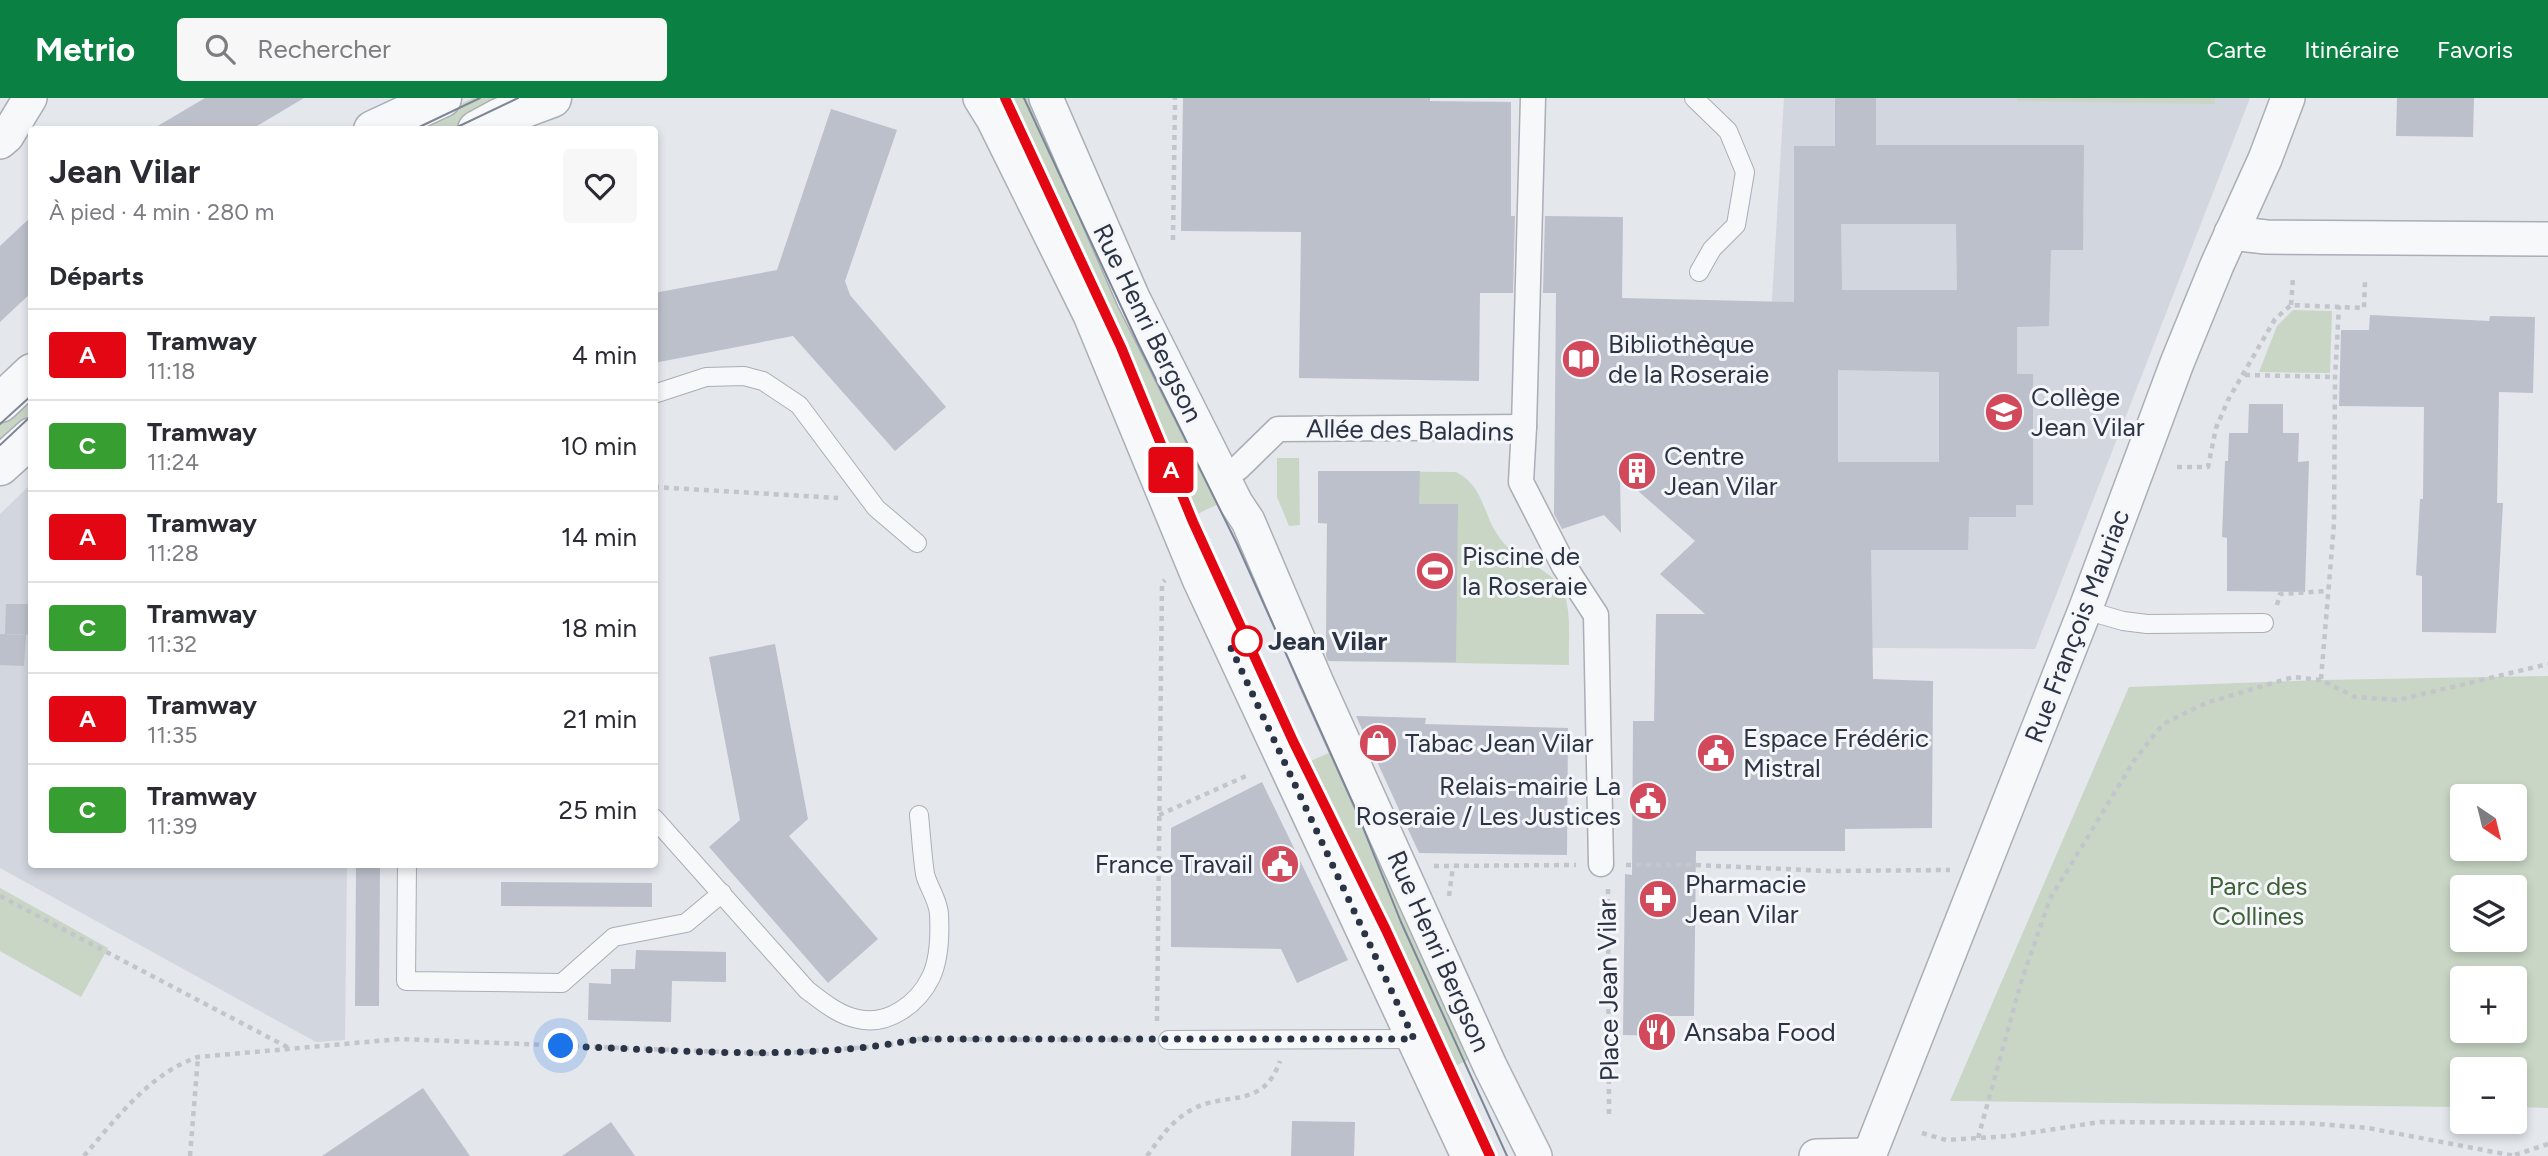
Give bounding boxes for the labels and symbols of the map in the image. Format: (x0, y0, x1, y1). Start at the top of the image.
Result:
street label: Rue Henri Bergson (1086, 219, 1210, 427)
place label: Bibliothèque de la Roseraie (1608, 328, 1769, 390)
library icon: Bibliothèque de la Roseraie (1560, 338, 1602, 380)
place label: Collège Jean Vilar (2031, 381, 2145, 443)
school or university icon: Collège Jean Vilar (1983, 391, 2025, 433)
street label: Allée des Baladins (1306, 412, 1514, 448)
place label: Centre Jean Vilar (1664, 440, 1778, 502)
line badge: A (1148, 447, 1194, 493)
building icon: Centre Jean Vilar (1616, 450, 1658, 492)
street label: Rue François Mauriac (2018, 505, 2136, 747)
place label: Piscine de la Roseraie (1462, 540, 1587, 602)
sports icon: Piscine de la Roseraie (1414, 550, 1456, 592)
place label: Jean Vilar (1268, 625, 1387, 657)
marker: Jean Vilar (1232, 626, 1262, 656)
shop icon: Tabac Jean Vilar (1357, 722, 1399, 764)
place label: Espace Frédéric Mistral (1743, 722, 1929, 784)
place label: Tabac Jean Vilar (1405, 727, 1594, 759)
public building icon: Espace Frédéric Mistral (1695, 732, 1737, 774)
place label: Relais-mairie La Roseraie / Les Justices (1356, 770, 1621, 832)
public building icon: Relais-mairie La Roseraie / Les Justices (1627, 780, 1669, 822)
north arrow (2450, 784, 2527, 861)
public building icon: France Travail (1259, 843, 1301, 885)
street label: Rue Henri Bergson (1380, 846, 1498, 1056)
place label: France Travail (1095, 848, 1253, 880)
place label: Pharmacie Jean Vilar (1685, 868, 1806, 930)
park label: Parc des Collines (2209, 870, 2307, 932)
pharmacy icon: Pharmacie Jean Vilar (1637, 878, 1679, 920)
street label: Place Jean Vilar (1590, 898, 1626, 1081)
restaurant icon: Ansaba Food (1636, 1011, 1678, 1053)
place label: Ansaba Food (1684, 1016, 1836, 1048)
your location (543, 1028, 578, 1063)

